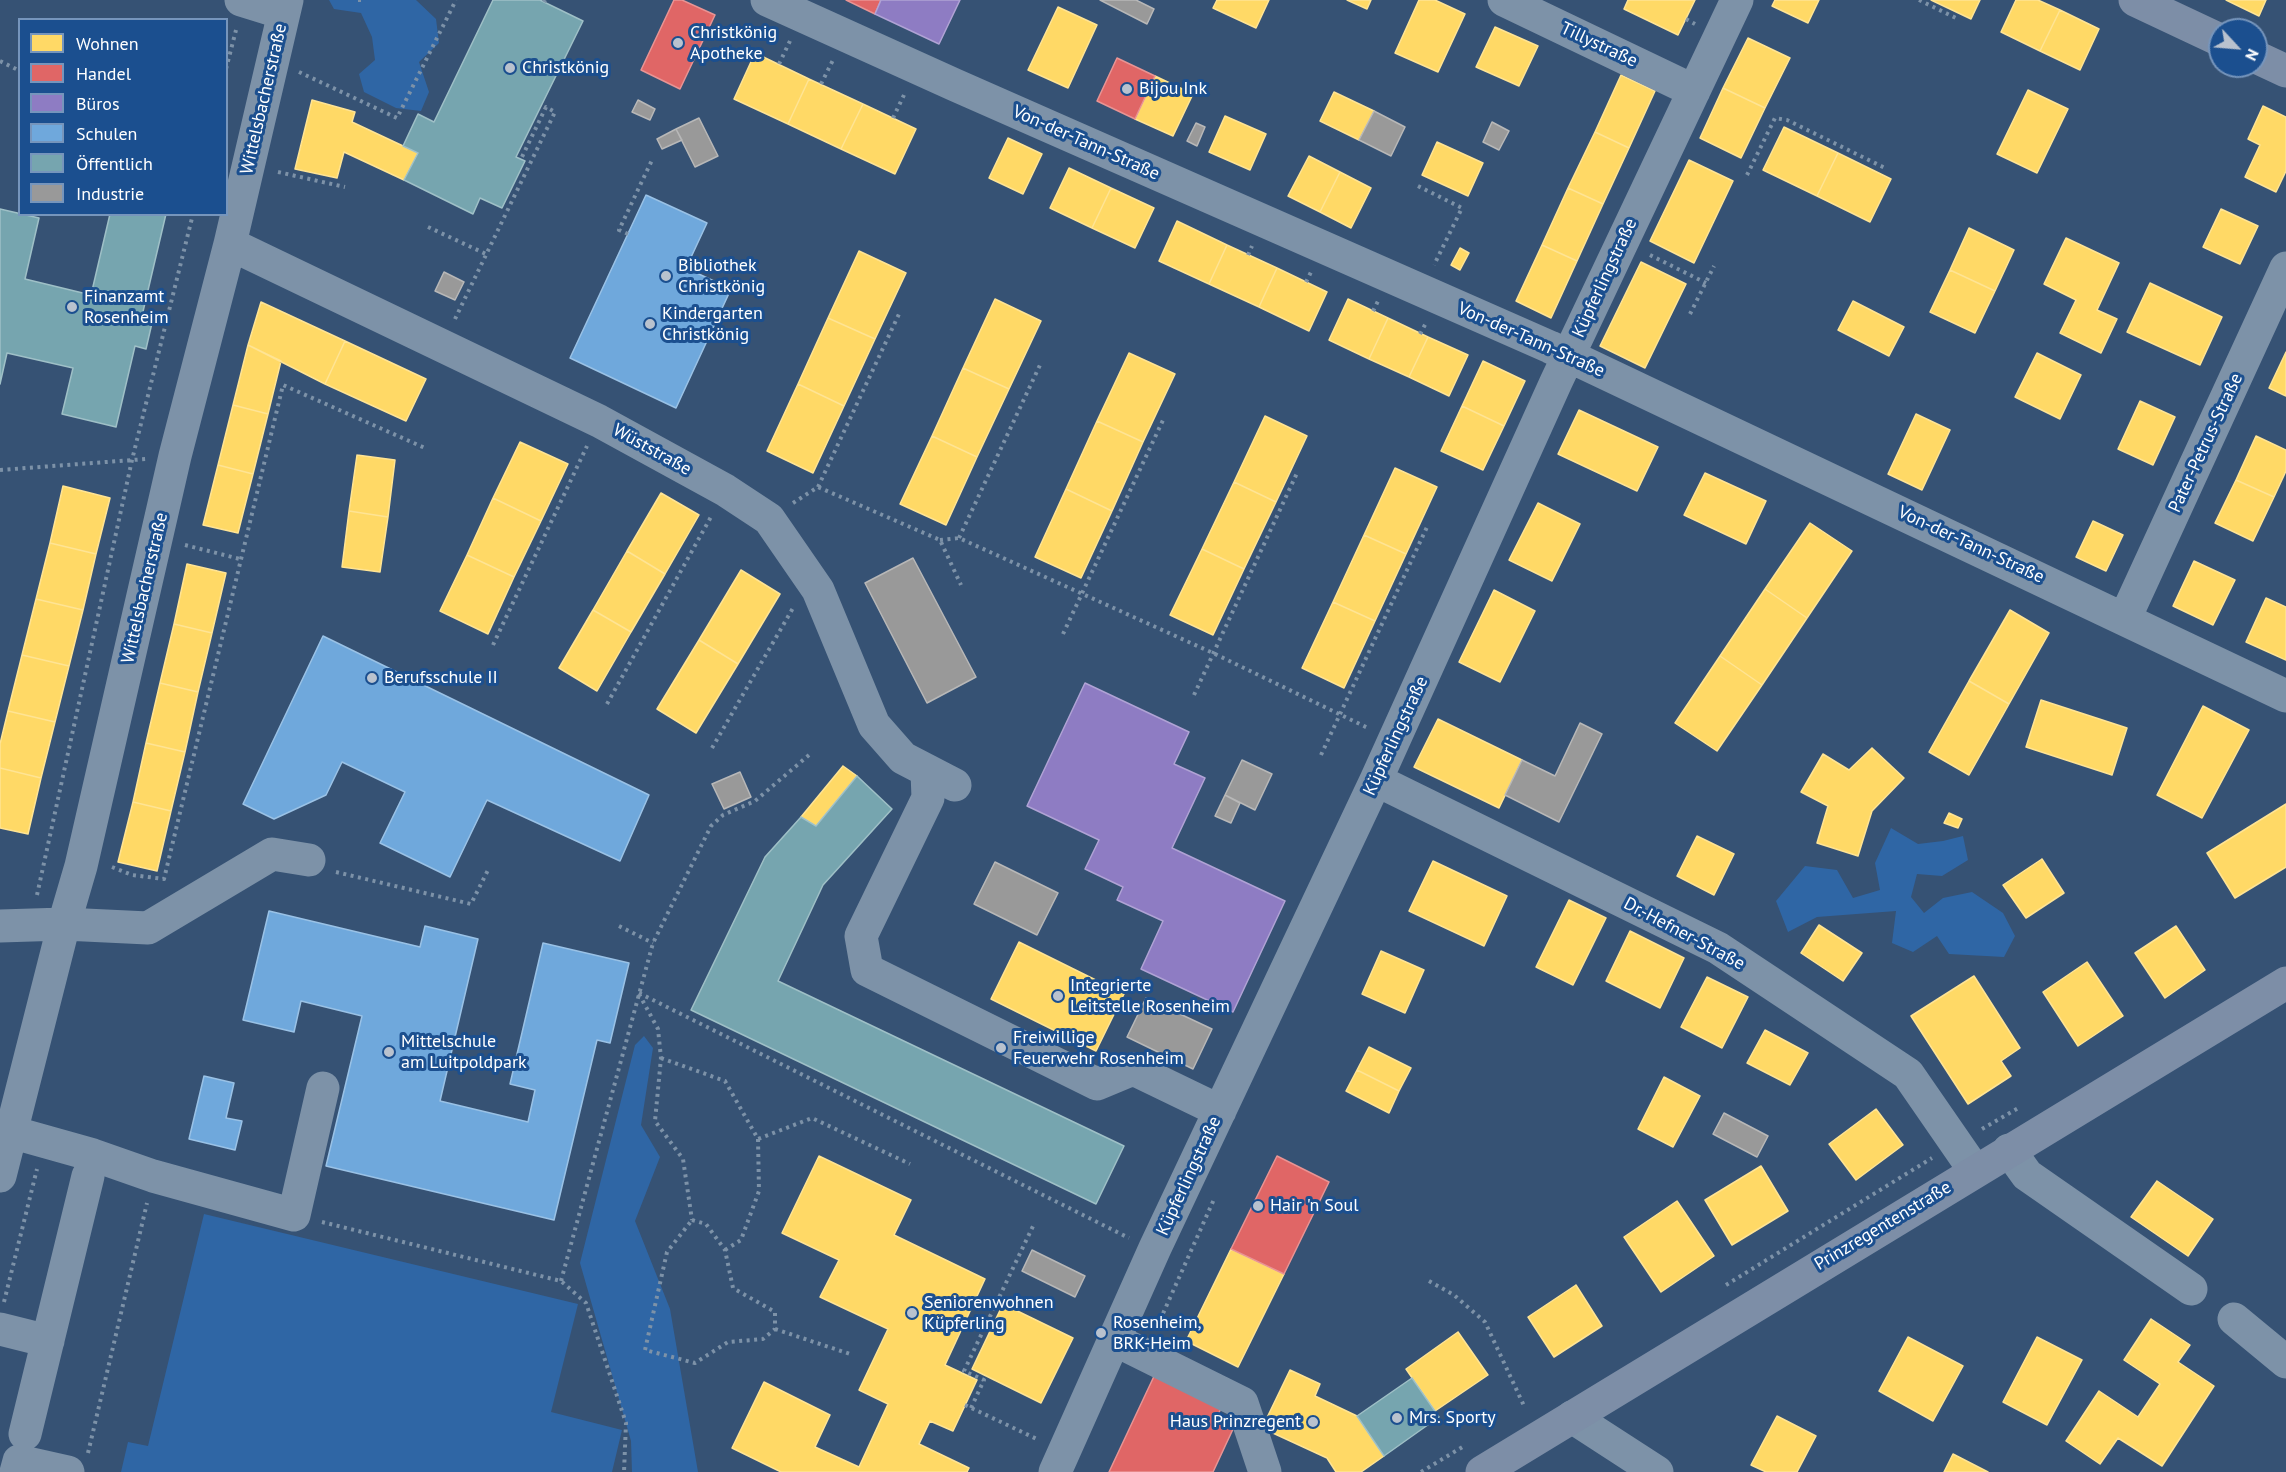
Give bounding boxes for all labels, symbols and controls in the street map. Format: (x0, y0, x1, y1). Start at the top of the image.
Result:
legend (18, 18, 228, 216)
street label: Tillystraße (1557, 18, 1641, 72)
north arrow (2208, 18, 2268, 78)
street label: Wittelsbacherstraße (236, 21, 292, 177)
place label: Christkönig Apotheke (690, 22, 777, 64)
text: Wohnen (76, 32, 138, 55)
marker: Christkönig Apotheke (671, 36, 685, 50)
text: N (2241, 46, 2264, 64)
place label: Christkönig (522, 57, 609, 79)
marker: Christkönig (503, 61, 517, 75)
text: Handel (76, 62, 131, 85)
place label: Bijou Ink (1139, 78, 1207, 100)
marker: Bijou Ink (1120, 82, 1134, 96)
text: Büros (76, 92, 120, 115)
street label: Von-der-Tann-Straße (1009, 101, 1163, 185)
text: Schulen (76, 122, 137, 145)
text: Öffentlich (76, 152, 153, 175)
text: Industrie (76, 182, 144, 205)
street label: Küpferlingstraße (1568, 215, 1642, 341)
place label: Bibliothek Christkönig (678, 255, 765, 298)
marker: Bibliothek Christkönig (659, 269, 673, 283)
place label: Finanzamt Rosenheim (84, 286, 168, 328)
street label: Von-der-Tann-Straße (1454, 298, 1608, 382)
marker: Finanzamt Rosenheim (65, 300, 79, 314)
place label: Kindergarten Christkönig (662, 303, 763, 346)
marker: Kindergarten Christkönig (643, 317, 657, 331)
street label: Pater-Petrus-Straße (2164, 370, 2248, 516)
street label: Wüststraße (609, 420, 695, 480)
street label: Von-der-Tann-Straße (1894, 502, 2048, 588)
street label: Wittelsbacherstraße (117, 510, 173, 666)
place label: Berufsschule II (384, 667, 498, 689)
marker: Berufsschule II (365, 671, 379, 685)
street label: Küpferlingstraße (1359, 673, 1433, 799)
street label: Dr.-Hefner-Straße (1620, 893, 1748, 975)
place label: Integrierte Leitstelle Rosenheim (1070, 975, 1230, 1018)
marker: Integrierte Leitstelle Rosenheim (1051, 989, 1065, 1003)
place label: Freiwillige Feuerwehr Rosenheim (1013, 1027, 1184, 1070)
place label: Mittelschule am Luitpoldpark (401, 1031, 527, 1074)
marker: Freiwillige Feuerwehr Rosenheim (994, 1041, 1008, 1055)
marker: Mittelschule am Luitpoldpark (382, 1045, 396, 1059)
street label: Küpferlingstraße (1152, 1113, 1226, 1239)
street label: Prinzregentenstraße (1811, 1177, 1955, 1275)
place label: Hair 'n Soul (1270, 1195, 1358, 1217)
marker: Hair 'n Soul (1251, 1199, 1265, 1213)
place label: Seniorenwohnen Küpferling (924, 1292, 1053, 1334)
marker: Seniorenwohnen Küpferling (905, 1306, 919, 1320)
place label: Rosenheim, BRK-Heim (1113, 1312, 1202, 1354)
marker: Rosenheim, BRK-Heim (1094, 1326, 1108, 1340)
place label: Mrs. Sporty (1409, 1407, 1496, 1429)
place label: Haus Prinzregent (1170, 1411, 1301, 1433)
marker: Mrs. Sporty (1390, 1411, 1404, 1425)
marker: Haus Prinzregent (1306, 1415, 1320, 1429)

